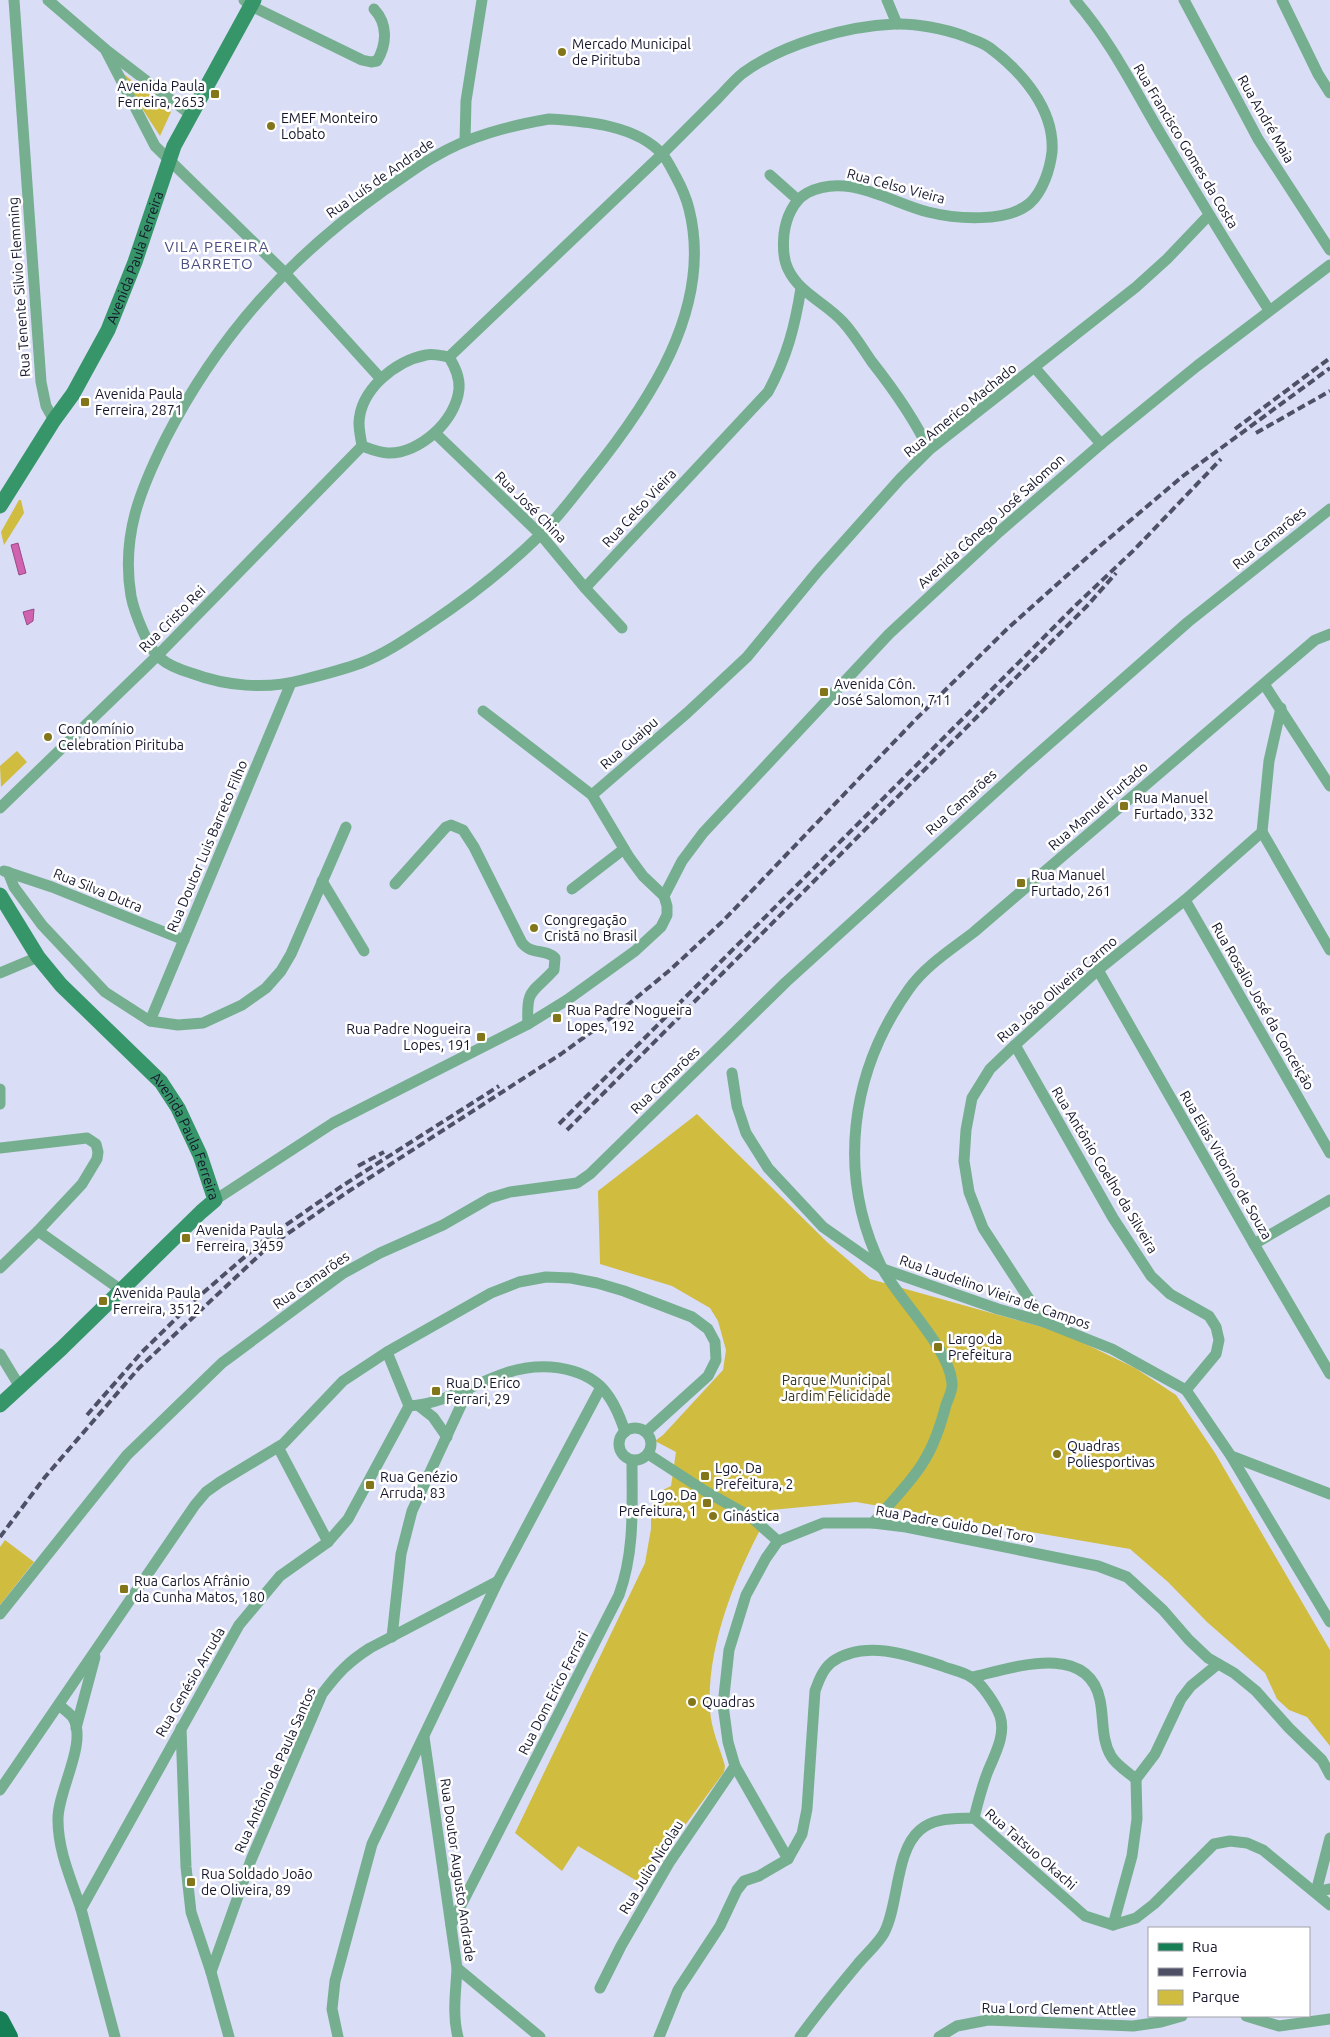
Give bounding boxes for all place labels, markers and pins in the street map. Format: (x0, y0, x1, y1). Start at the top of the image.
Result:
place label: Mercado Municipal de Pirituba (572, 36, 691, 68)
marker: Mercado Municipal de Pirituba (556, 46, 568, 58)
place label: Avenida Paula Ferreira, 2653 (117, 78, 205, 110)
marker: Avenida Paula Ferreira, 2653 (209, 88, 221, 100)
place label: EMEF Monteiro Lobato (281, 110, 378, 142)
marker: EMEF Monteiro Lobato (265, 120, 277, 132)
place label: Avenida Paula Ferreira, 2871 (95, 386, 183, 418)
marker: Avenida Paula Ferreira, 2871 (79, 396, 91, 408)
place label: Avenida Côn. José Salomon, 711 (834, 676, 951, 708)
marker: Avenida Côn. José Salomon, 711 (818, 686, 830, 698)
place label: Condomínio Celebration Pirituba (58, 721, 184, 753)
marker: Condomínio Celebration Pirituba (42, 731, 54, 743)
place label: Rua Manuel Furtado, 332 (1134, 790, 1214, 822)
marker: Rua Manuel Furtado, 332 (1118, 800, 1130, 812)
place label: Rua Manuel Furtado, 261 (1031, 867, 1111, 899)
marker: Rua Manuel Furtado, 261 (1015, 877, 1027, 889)
place label: Congregação Cristã no Brasil (544, 912, 637, 944)
marker: Congregação Cristã no Brasil (528, 922, 540, 934)
place label: Rua Padre Nogueira Lopes, 192 (567, 1002, 692, 1034)
marker: Rua Padre Nogueira Lopes, 192 (551, 1012, 563, 1024)
place label: Rua Padre Nogueira Lopes, 191 (346, 1021, 471, 1053)
marker: Rua Padre Nogueira Lopes, 191 (475, 1031, 487, 1043)
place label: Avenida Paula Ferreira, 3459 (196, 1222, 284, 1254)
marker: Avenida Paula Ferreira, 3459 (180, 1232, 192, 1244)
place label: Avenida Paula Ferreira, 3512 (113, 1285, 201, 1317)
marker: Avenida Paula Ferreira, 3512 (97, 1295, 109, 1307)
place label: Largo da Prefeitura (948, 1331, 1012, 1363)
marker: Largo da Prefeitura (932, 1341, 944, 1353)
place label: Rua D. Erico Ferrari, 29 (446, 1375, 521, 1407)
marker: Rua D. Erico Ferrari, 29 (430, 1385, 442, 1397)
place label: Quadras Poliesportivas (1067, 1438, 1155, 1470)
marker: Quadras Poliesportivas (1051, 1448, 1063, 1460)
place label: Lgo. Da Prefeitura, 2 (715, 1460, 793, 1492)
place label: Rua Genézio Arruda, 83 (380, 1469, 458, 1501)
marker: Lgo. Da Prefeitura, 2 (699, 1470, 711, 1482)
marker: Rua Genézio Arruda, 83 (364, 1479, 376, 1491)
place label: Lgo. Da Prefeitura, 1 (619, 1487, 697, 1519)
marker: Lgo. Da Prefeitura, 1 (701, 1497, 713, 1509)
place label: Ginástica (723, 1508, 780, 1524)
marker: Ginástica (707, 1510, 719, 1522)
place label: Rua Carlos Afrânio da Cunha Matos, 180 (134, 1573, 265, 1605)
marker: Rua Carlos Afrânio da Cunha Matos, 180 (118, 1583, 130, 1595)
place label: Quadras (702, 1694, 755, 1710)
marker: Quadras (686, 1696, 698, 1708)
place label: Rua Soldado João de Oliveira, 89 (201, 1866, 313, 1898)
marker: Rua Soldado João de Oliveira, 89 (185, 1876, 197, 1888)

